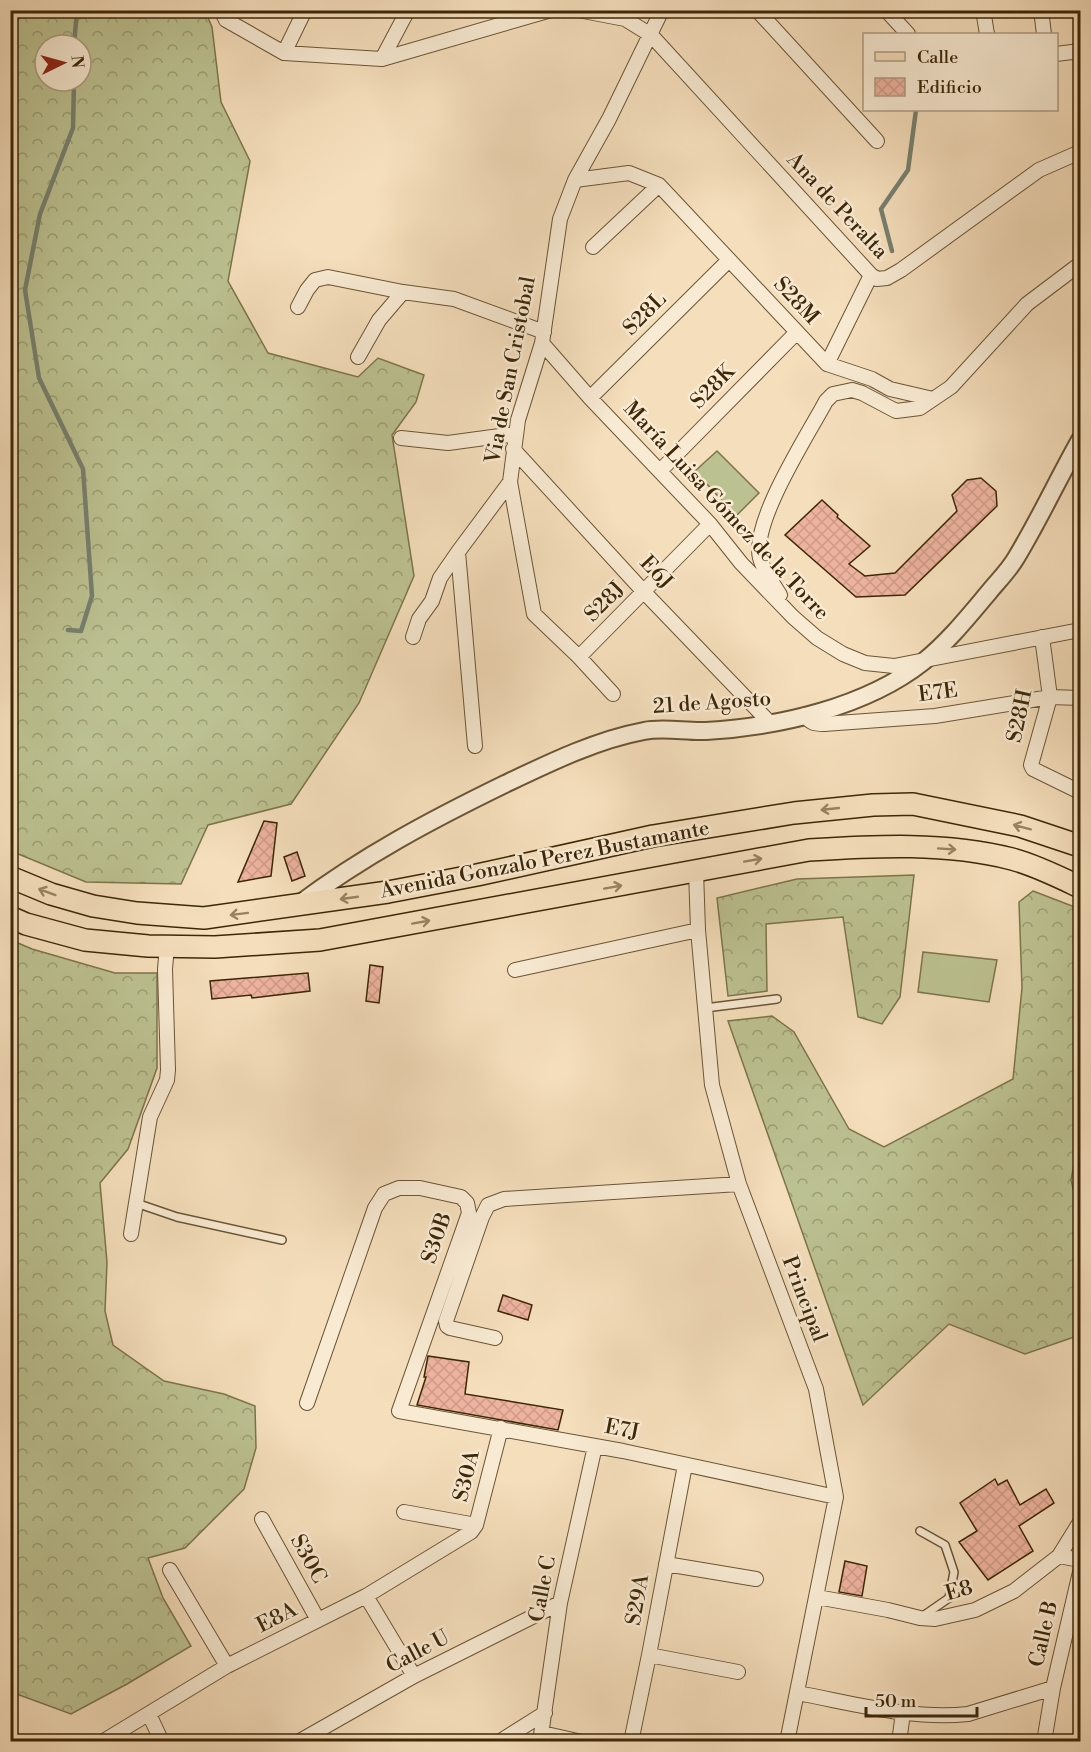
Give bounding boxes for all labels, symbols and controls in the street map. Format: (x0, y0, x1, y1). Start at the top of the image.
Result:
north arrow (33, 33, 93, 93)
legend (863, 33, 1058, 111)
text: Calle (917, 46, 958, 69)
text: N (66, 55, 87, 69)
text: Edificio (917, 76, 982, 99)
street label: Ana de Peralta (780, 146, 893, 265)
street label: S28M (768, 272, 825, 330)
street label: Via de San Cristobal (480, 274, 542, 467)
street label: S28L (618, 287, 672, 341)
street label: S28K (685, 358, 742, 415)
street label: María Luisa Gómez de la Torre (618, 396, 834, 626)
street label: E6J (634, 551, 678, 595)
street label: S28J (579, 576, 631, 628)
street label: E7E (917, 678, 959, 708)
street label: 21 de Agosto (652, 686, 772, 720)
street label: S28H (1002, 687, 1038, 745)
one-way arrow (820, 804, 840, 815)
street label: Avenida Gonzalo Perez Bustamante (377, 815, 712, 905)
one-way arrow (1013, 821, 1032, 832)
one-way arrow (937, 844, 957, 855)
one-way arrow (743, 854, 763, 865)
one-way arrow (603, 881, 623, 892)
one-way arrow (38, 886, 57, 897)
one-way arrow (340, 893, 360, 904)
one-way arrow (229, 908, 249, 919)
one-way arrow (411, 916, 431, 927)
street label: S30B (416, 1209, 458, 1267)
street label: Principal (776, 1252, 832, 1346)
street label: E7J (602, 1414, 642, 1446)
street label: S30A (448, 1447, 486, 1504)
street label: S30C (284, 1530, 332, 1588)
street label: Calle C (524, 1554, 562, 1624)
street label: S29A (621, 1572, 655, 1627)
street label: E8 (942, 1575, 976, 1607)
street label: E8A (252, 1597, 302, 1639)
street label: Calle B (1024, 1598, 1064, 1670)
street label: Calle U (382, 1624, 455, 1679)
scale bar (866, 1680, 977, 1718)
text: 50 m (875, 1690, 917, 1713)

